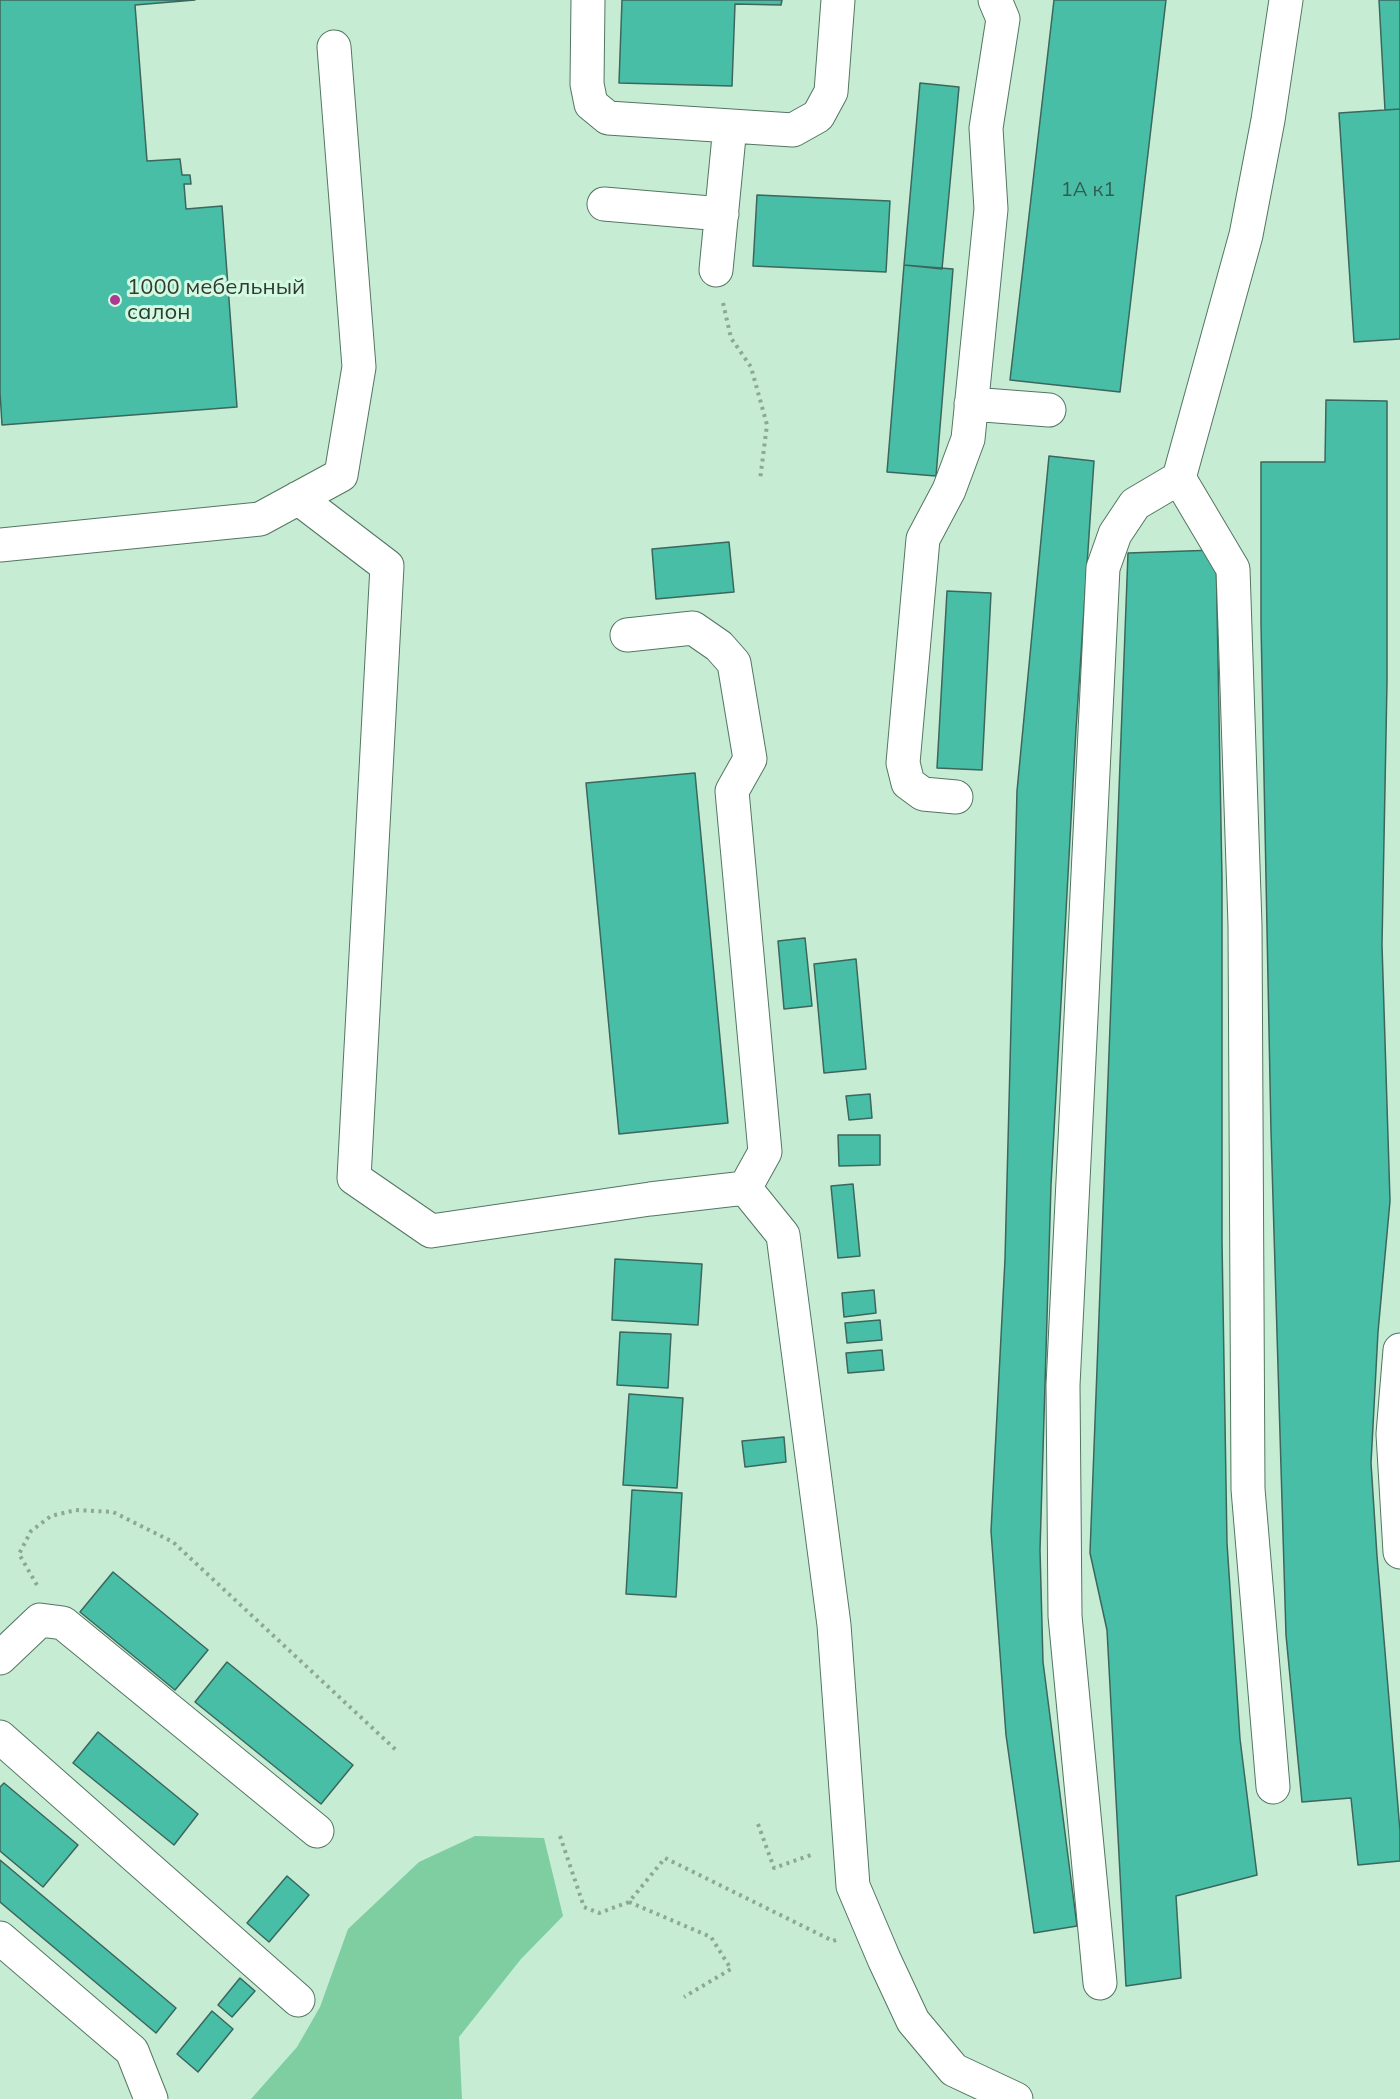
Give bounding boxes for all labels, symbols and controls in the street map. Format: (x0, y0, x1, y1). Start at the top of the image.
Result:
house number: 1А к1 (1061, 178, 1115, 202)
place label: 1000 мебельный салон (127, 274, 305, 326)
marker: 1000 мебельный салон (108, 293, 122, 307)

